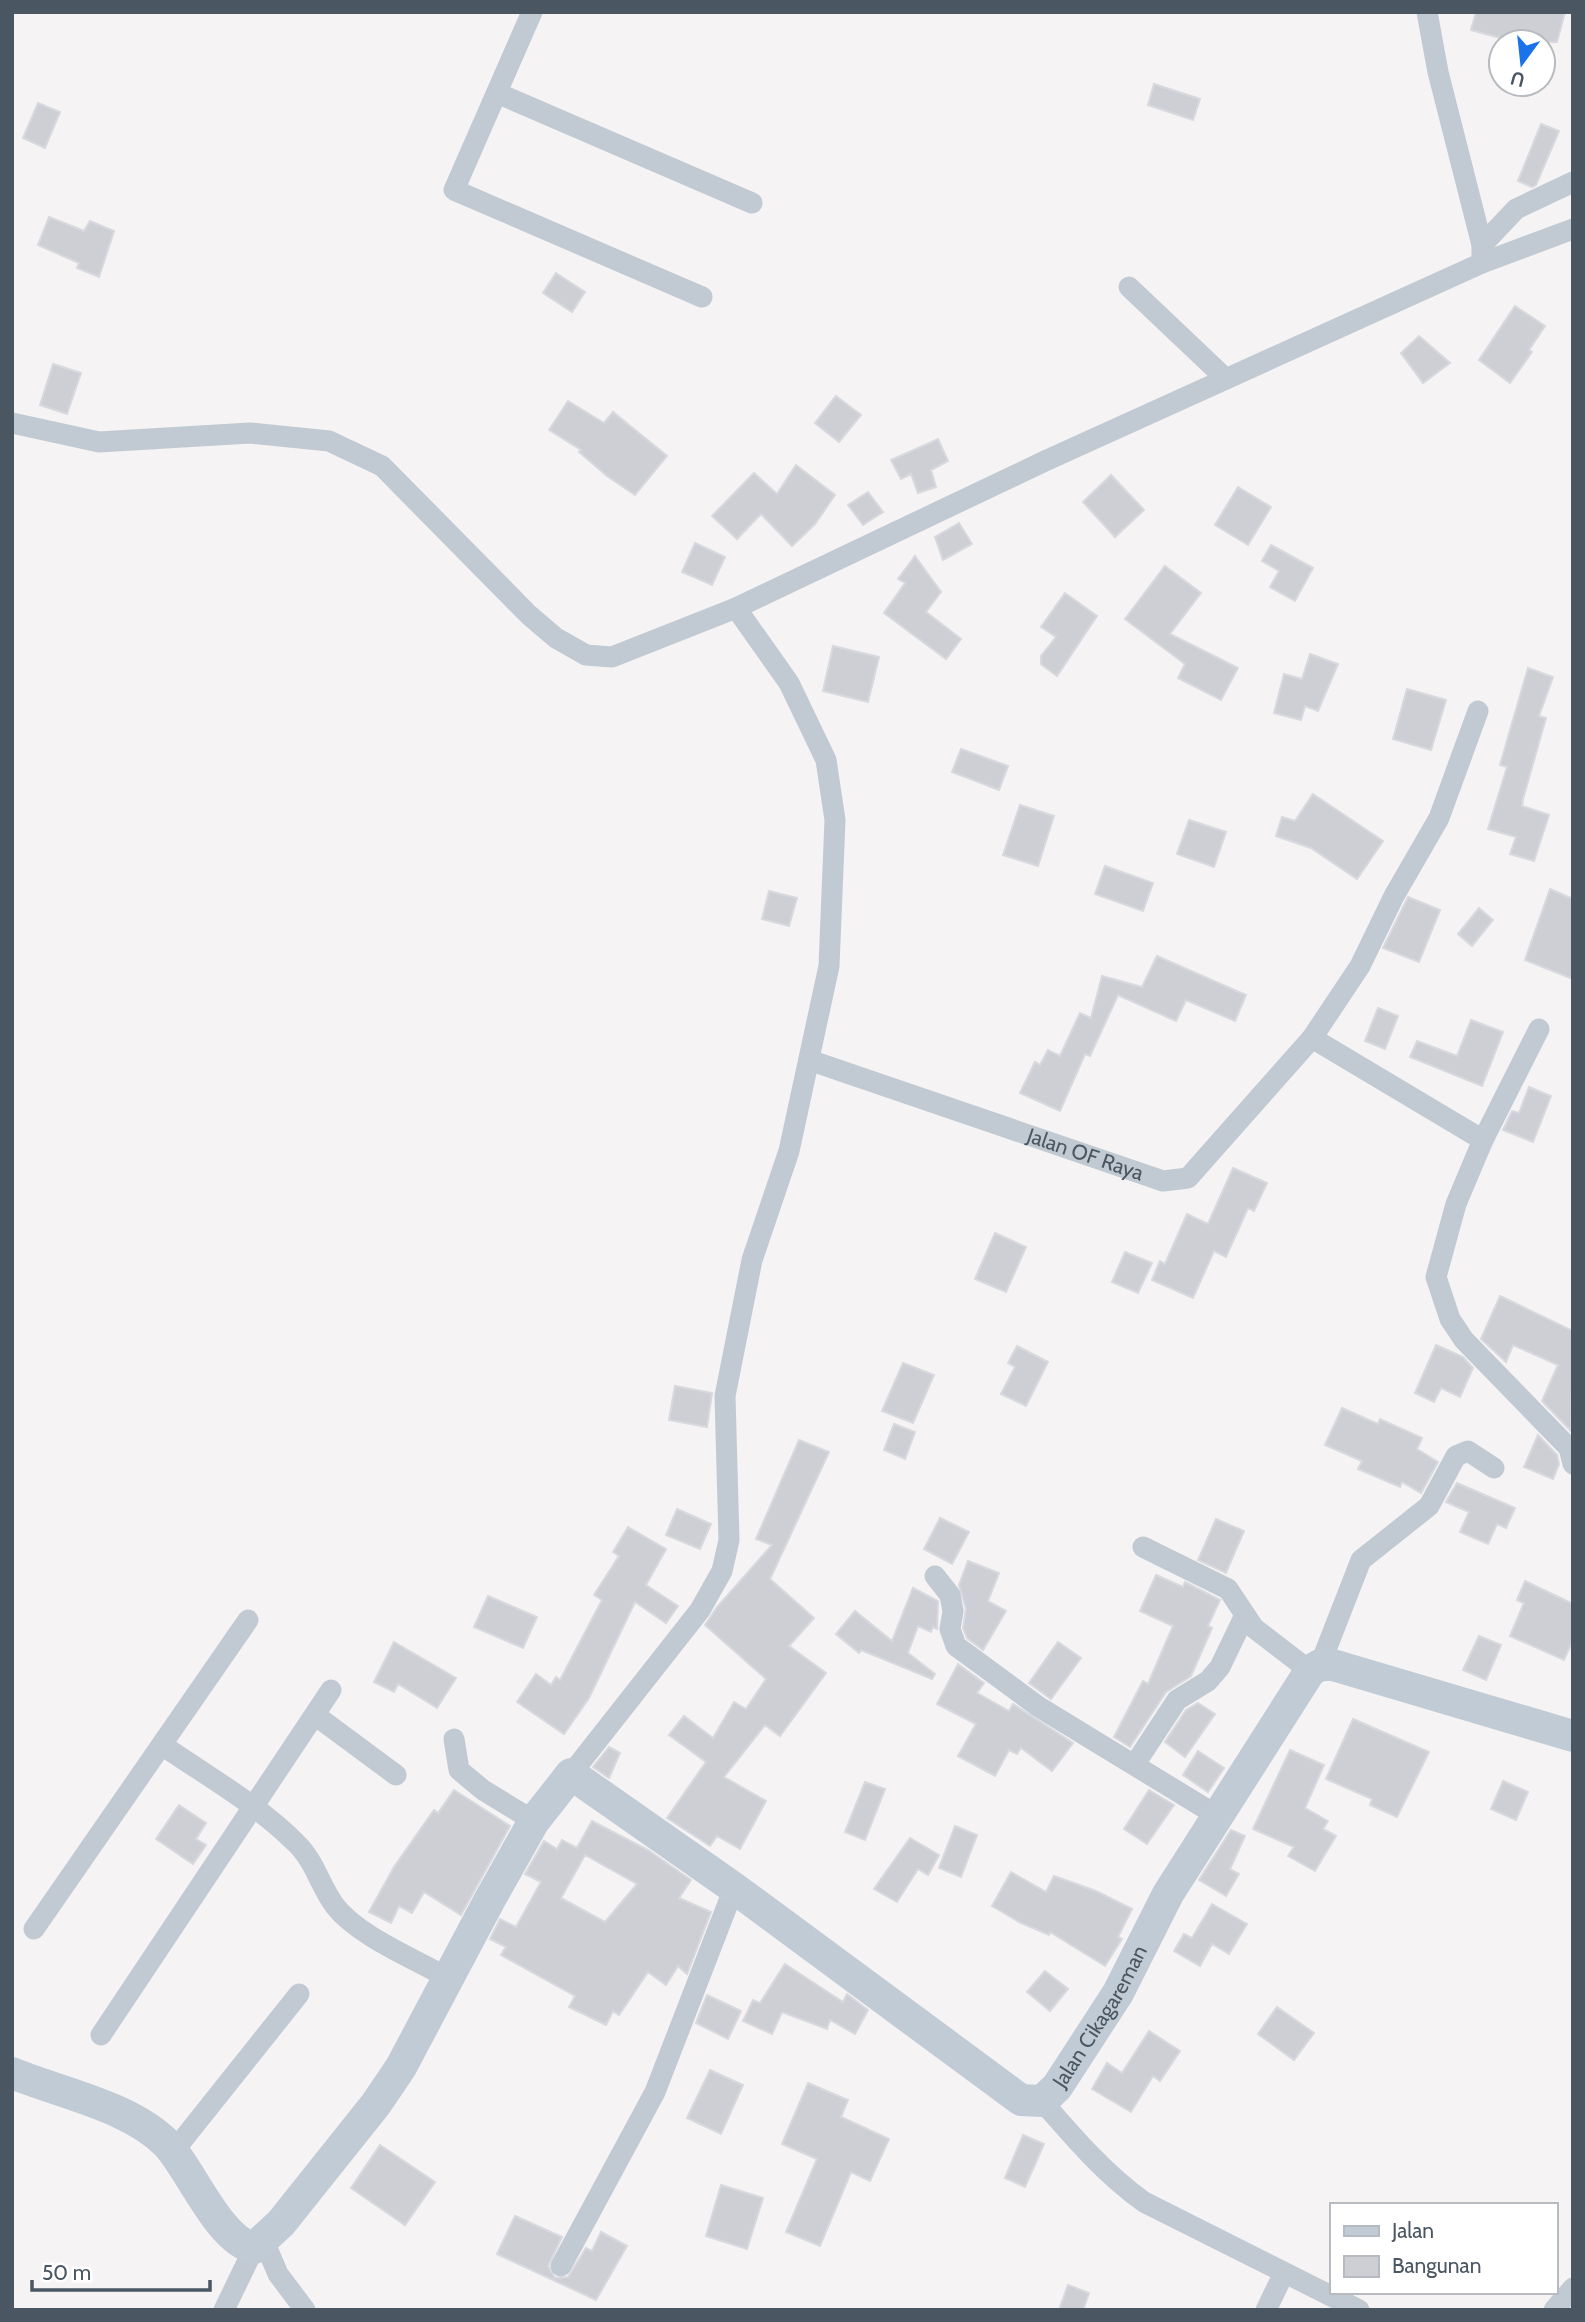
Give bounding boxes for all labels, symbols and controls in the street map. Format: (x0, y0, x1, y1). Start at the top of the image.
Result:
north arrow (1487, 28, 1557, 98)
text: U (1508, 66, 1527, 92)
street label: Jalan OF Raya (1023, 1122, 1147, 1185)
street label: Jalan Cikagareman (1046, 1941, 1152, 2093)
legend (1330, 2203, 1557, 2294)
text: Jalan (1391, 2218, 1434, 2243)
scale bar (32, 2248, 210, 2292)
text: Bangunan (1392, 2253, 1481, 2278)
text: 50 m (42, 2260, 91, 2285)

